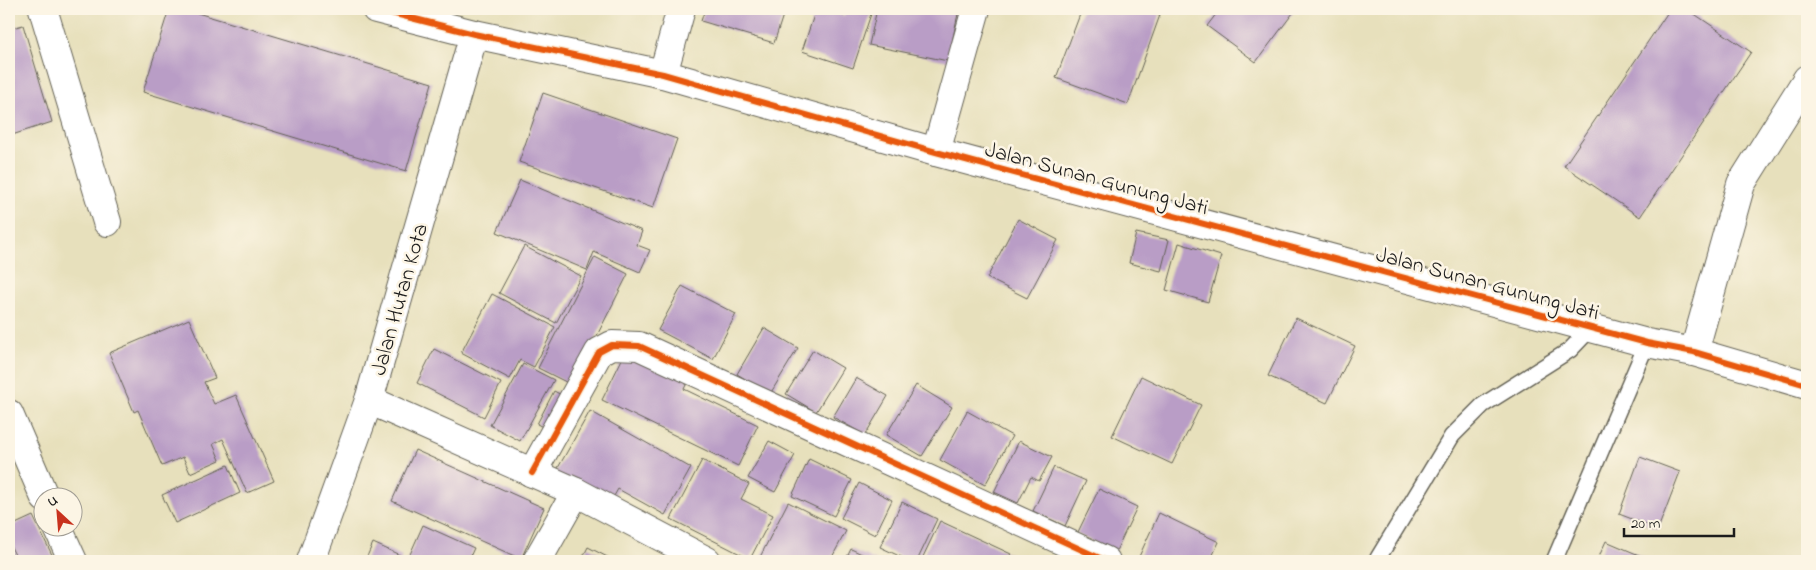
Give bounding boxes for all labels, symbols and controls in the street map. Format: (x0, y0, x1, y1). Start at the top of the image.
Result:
street label: Jalan Sunan Gunung Jati (981, 135, 1212, 226)
street label: Jalan Hutan Kota (364, 220, 438, 380)
street label: Jalan Sunan Gunung Jati (1372, 240, 1603, 331)
north arrow (32, 488, 82, 538)
text: U (44, 490, 62, 513)
scale bar (1624, 505, 1734, 537)
text: 20 m (1631, 513, 1661, 535)

